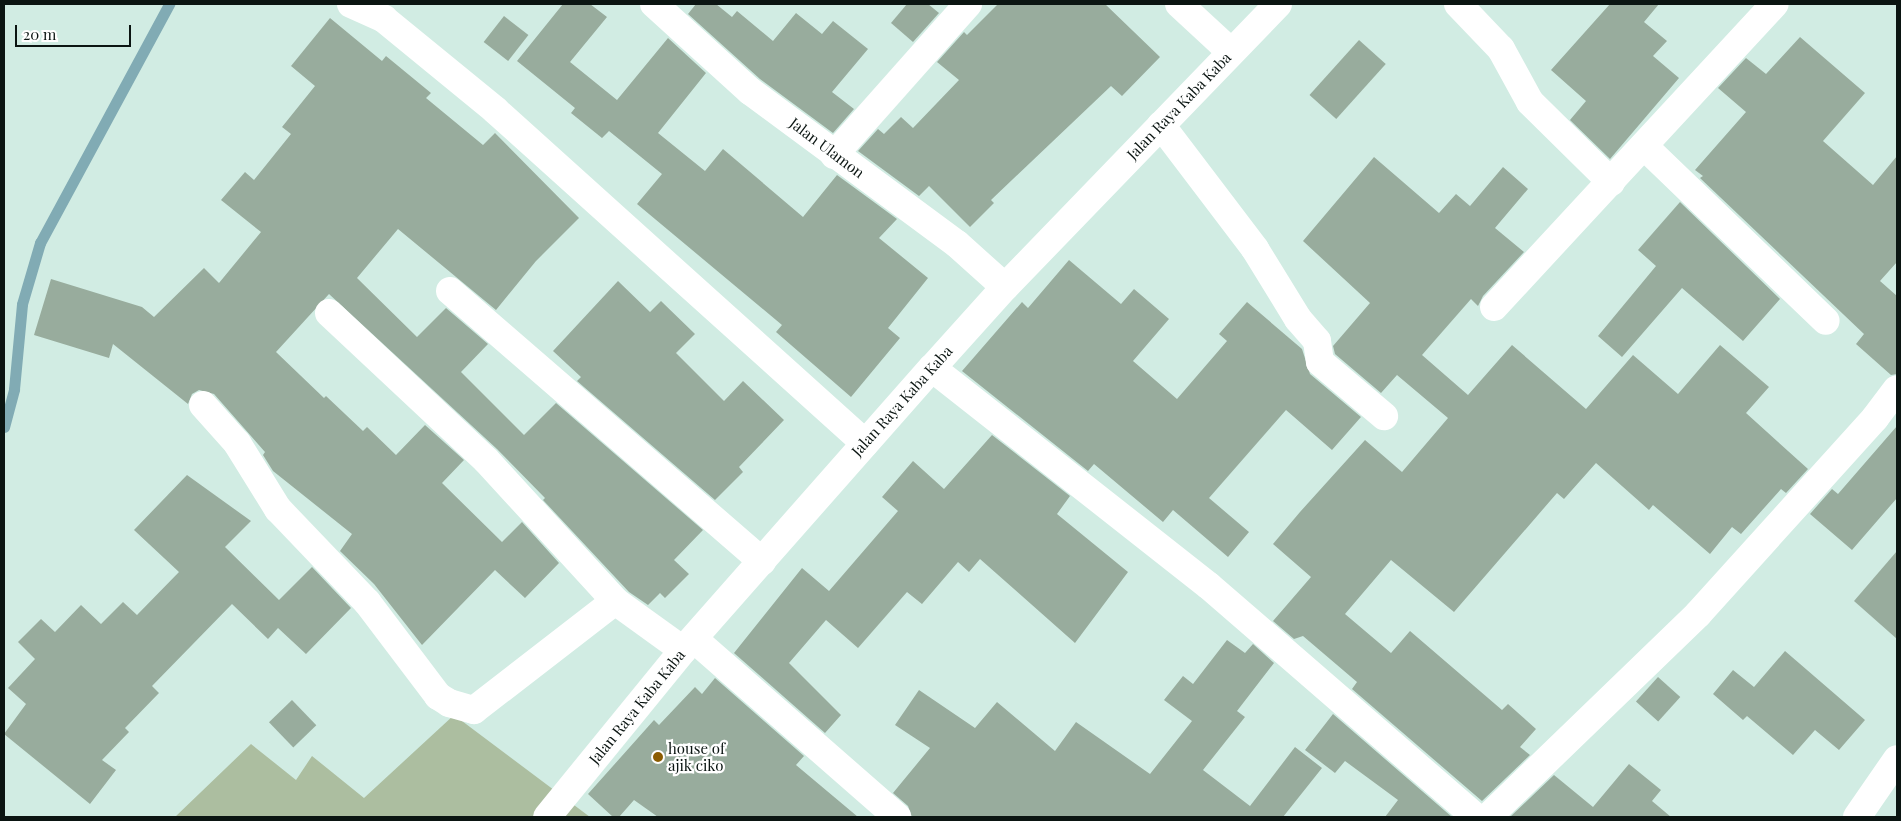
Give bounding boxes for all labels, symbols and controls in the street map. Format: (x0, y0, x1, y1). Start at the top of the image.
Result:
scale bar (18, 15, 134, 47)
text: 20 m (23, 24, 56, 44)
street label: Jalan Raya Kaba Kaba (1123, 49, 1235, 163)
street label: Jalan Ulamon (786, 114, 868, 182)
street label: Jalan Raya Kaba Kaba (848, 342, 956, 460)
street label: Jalan Raya Kaba Kaba (585, 646, 689, 768)
place label: house of ajik ciko (668, 739, 725, 774)
marker: house of ajik ciko (652, 751, 664, 763)

